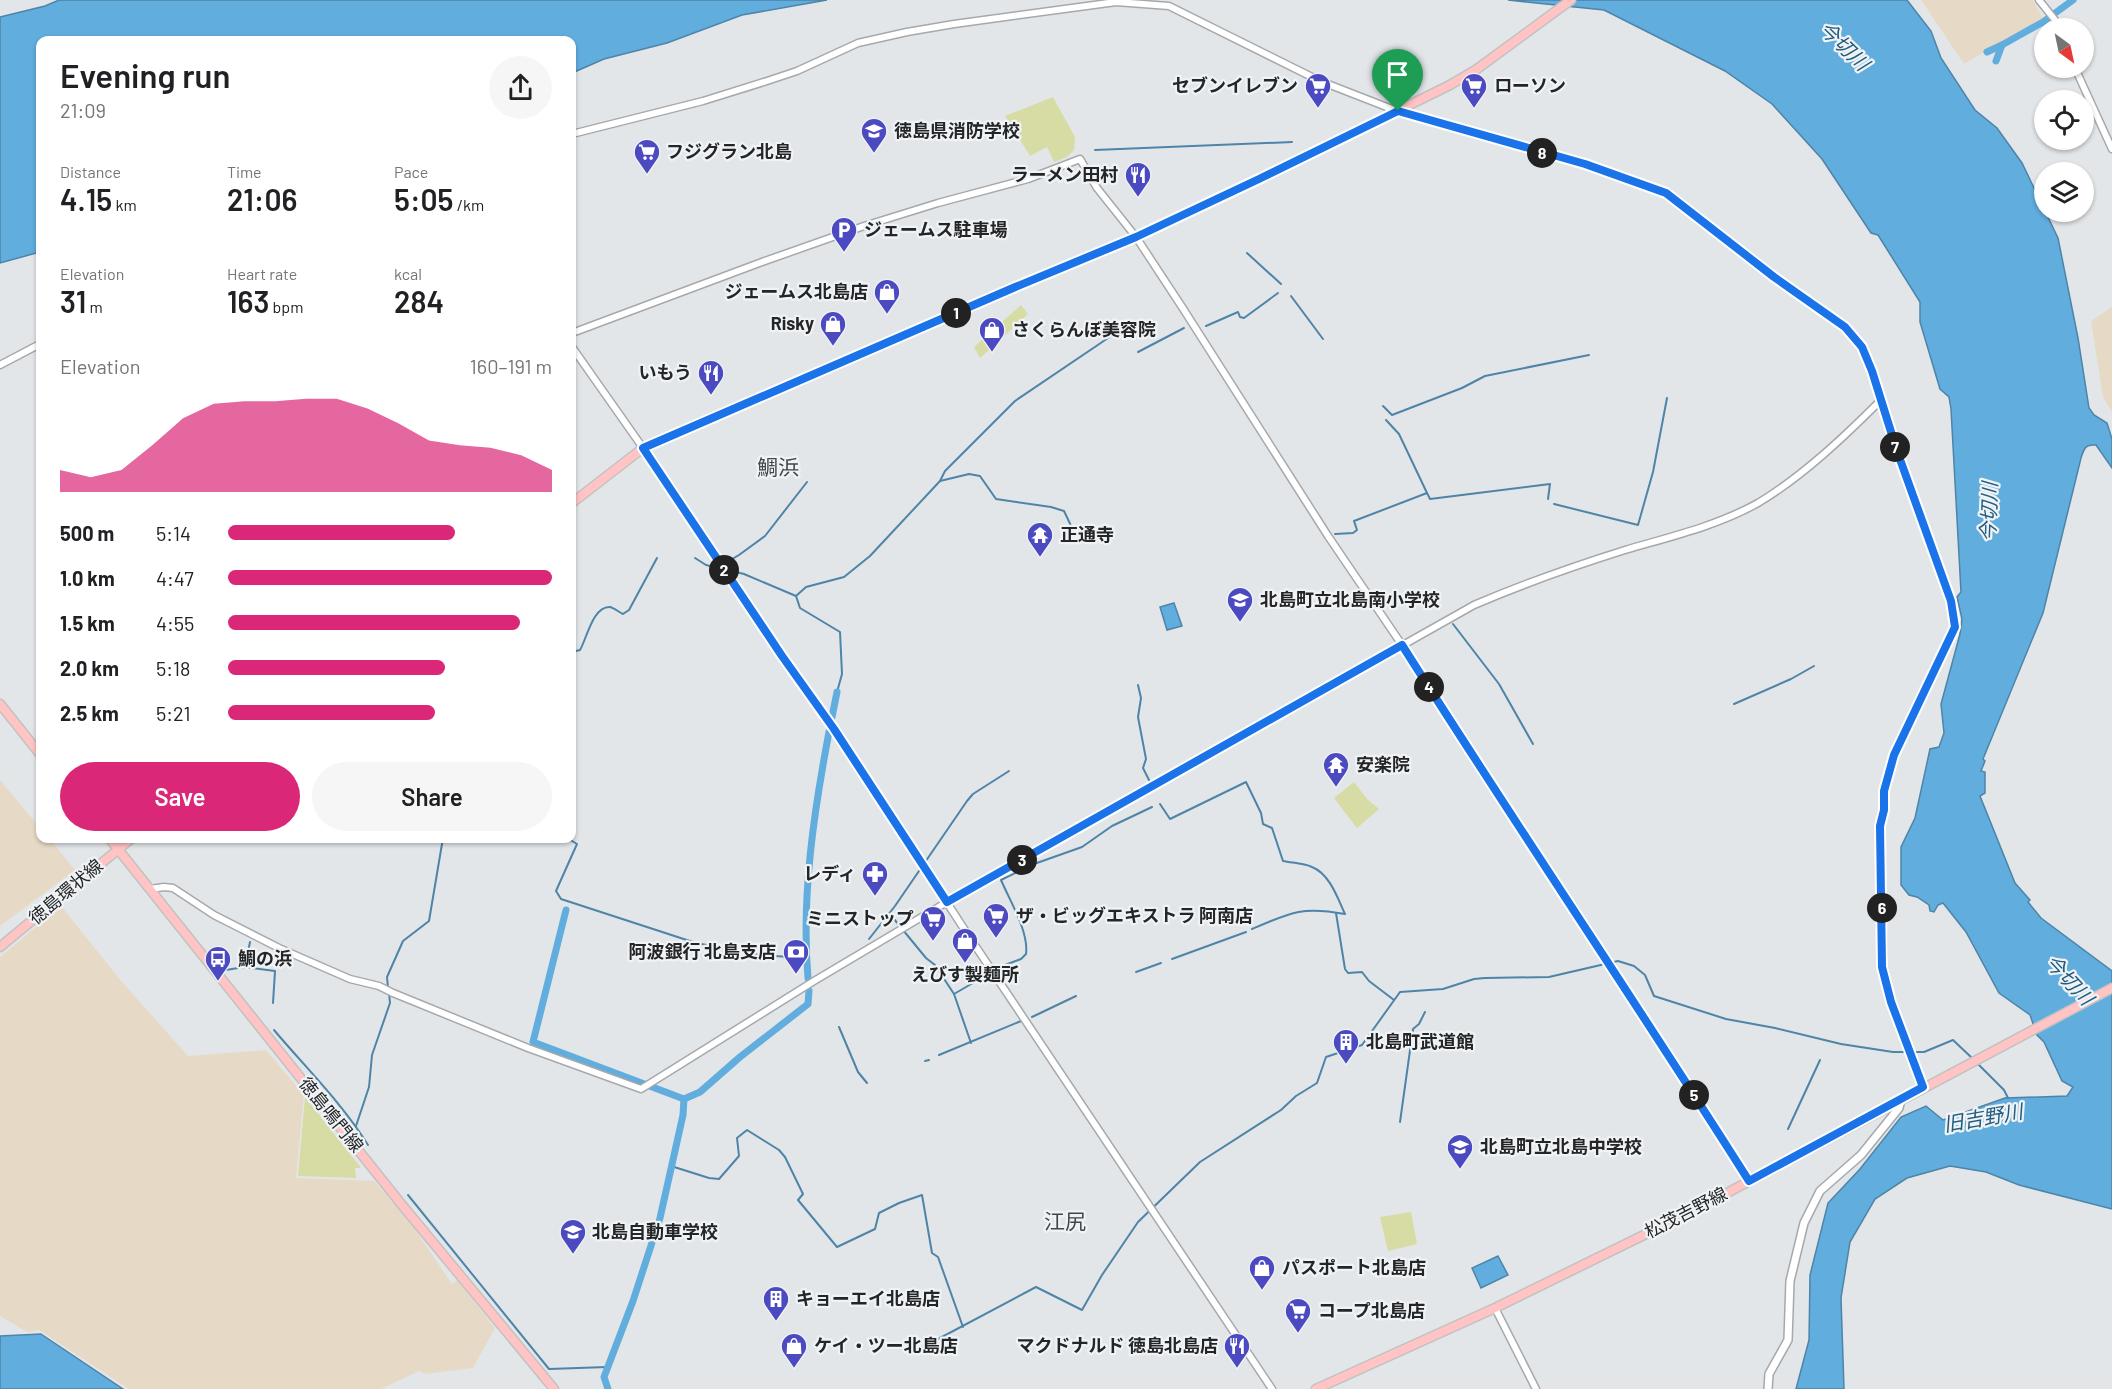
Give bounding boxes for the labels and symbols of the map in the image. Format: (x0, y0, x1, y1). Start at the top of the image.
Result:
water label: 今切川 (1815, 16, 1876, 76)
north arrow (2034, 18, 2094, 78)
pin (1372, 49, 1423, 111)
supermarket icon: セブンイレブン (1303, 71, 1333, 109)
supermarket icon: ローソン (1459, 71, 1489, 109)
place label: セブンイレブン (1172, 74, 1298, 96)
place label: ローソン (1494, 74, 1566, 96)
school or university icon: 徳島県消防学校 (859, 116, 889, 154)
place label: 徳島県消防学校 (894, 119, 1020, 141)
supermarket icon: フジグラン北島 (632, 137, 662, 175)
pin: 8 (1527, 138, 1557, 168)
place label: フジグラン北島 (666, 140, 792, 162)
restaurant icon: ラーメン田村 (1123, 160, 1153, 198)
place label: ラーメン田村 (1011, 163, 1118, 185)
parking icon: ジェームス駐車場 (829, 215, 859, 253)
place label: ジェームス駐車場 (864, 218, 1007, 240)
shop icon: ジェームス北島店 (872, 277, 902, 315)
place label: ジェームス北島店 (725, 280, 868, 302)
pin: 1 (941, 298, 971, 328)
shop icon: Risky (818, 309, 848, 347)
place label: Risky (771, 312, 814, 334)
shop icon: さくらんぼ美容院 (977, 315, 1007, 353)
place label: さくらんぼ美容院 (1012, 318, 1156, 340)
restaurant icon: いもう (696, 358, 726, 396)
place label: いもう (639, 361, 692, 383)
pin: 7 (1880, 432, 1910, 462)
district label: 鯛浜 (757, 454, 799, 479)
water label: 今切川 (1975, 480, 2001, 542)
temple icon: 正通寺 (1025, 520, 1055, 558)
place label: 正通寺 (1060, 523, 1114, 545)
pin: 2 (709, 555, 739, 585)
school or university icon: 北島町立北島南小学校 (1225, 585, 1255, 623)
place label: 北島町立北島南小学校 (1260, 588, 1440, 610)
pin: 4 (1414, 672, 1444, 702)
temple icon: 安楽院 (1321, 750, 1351, 788)
place label: 安楽院 (1356, 753, 1410, 775)
pin: 3 (1007, 845, 1037, 875)
street label: 徳島環状線 (24, 854, 107, 929)
pharmacy icon: レディ (860, 859, 890, 897)
place label: レディ (803, 862, 856, 884)
pin: 6 (1867, 893, 1897, 923)
supermarket icon: ザ・ビッグエキストラ 阿南店 (981, 901, 1011, 939)
supermarket icon: ミニストップ (918, 904, 948, 942)
place label: ザ・ビッグエキストラ 阿南店 (1016, 904, 1253, 926)
place label: ミニストップ (806, 907, 914, 929)
shop icon: えびす製麺所 (950, 926, 980, 964)
bank icon: 阿波銀行 北島支店 (781, 937, 811, 975)
place label: 阿波銀行 北島支店 (628, 940, 776, 962)
bus stop icon: 鯛の浜 (203, 944, 233, 982)
place label: 鯛の浜 (238, 947, 292, 969)
water label: 今切川 (2040, 949, 2100, 1011)
place label: えびす製麺所 (911, 963, 1019, 985)
building icon: 北島町武道館 (1331, 1027, 1361, 1065)
place label: 北島町武道館 (1366, 1030, 1474, 1052)
street label: 徳島鳴門線 (295, 1072, 369, 1156)
pin: 5 (1679, 1080, 1709, 1110)
water label: 旧吉野川 (1941, 1098, 2026, 1136)
school or university icon: 北島町立北島中学校 (1445, 1132, 1475, 1170)
place label: 北島町立北島中学校 (1480, 1135, 1642, 1157)
street label: 松茂吉野線 (1640, 1182, 1731, 1242)
district label: 江尻 (1044, 1208, 1086, 1233)
school or university icon: 北島自動車学校 (558, 1217, 588, 1255)
place label: 北島自動車学校 (592, 1220, 718, 1242)
shop icon: パスポート北島店 (1247, 1253, 1277, 1291)
place label: パスポート北島店 (1282, 1256, 1426, 1278)
building icon: キョーエイ北島店 (761, 1284, 791, 1322)
place label: キョーエイ北島店 (796, 1287, 940, 1309)
supermarket icon: コープ北島店 (1283, 1296, 1313, 1334)
place label: コープ北島店 (1318, 1299, 1425, 1321)
shop icon: ケイ・ツー北島店 (779, 1331, 809, 1369)
restaurant icon: マクドナルド 徳島北島店 (1222, 1331, 1252, 1369)
place label: ケイ・ツー北島店 (814, 1334, 958, 1356)
place label: マクドナルド 徳島北島店 (1016, 1334, 1218, 1356)

